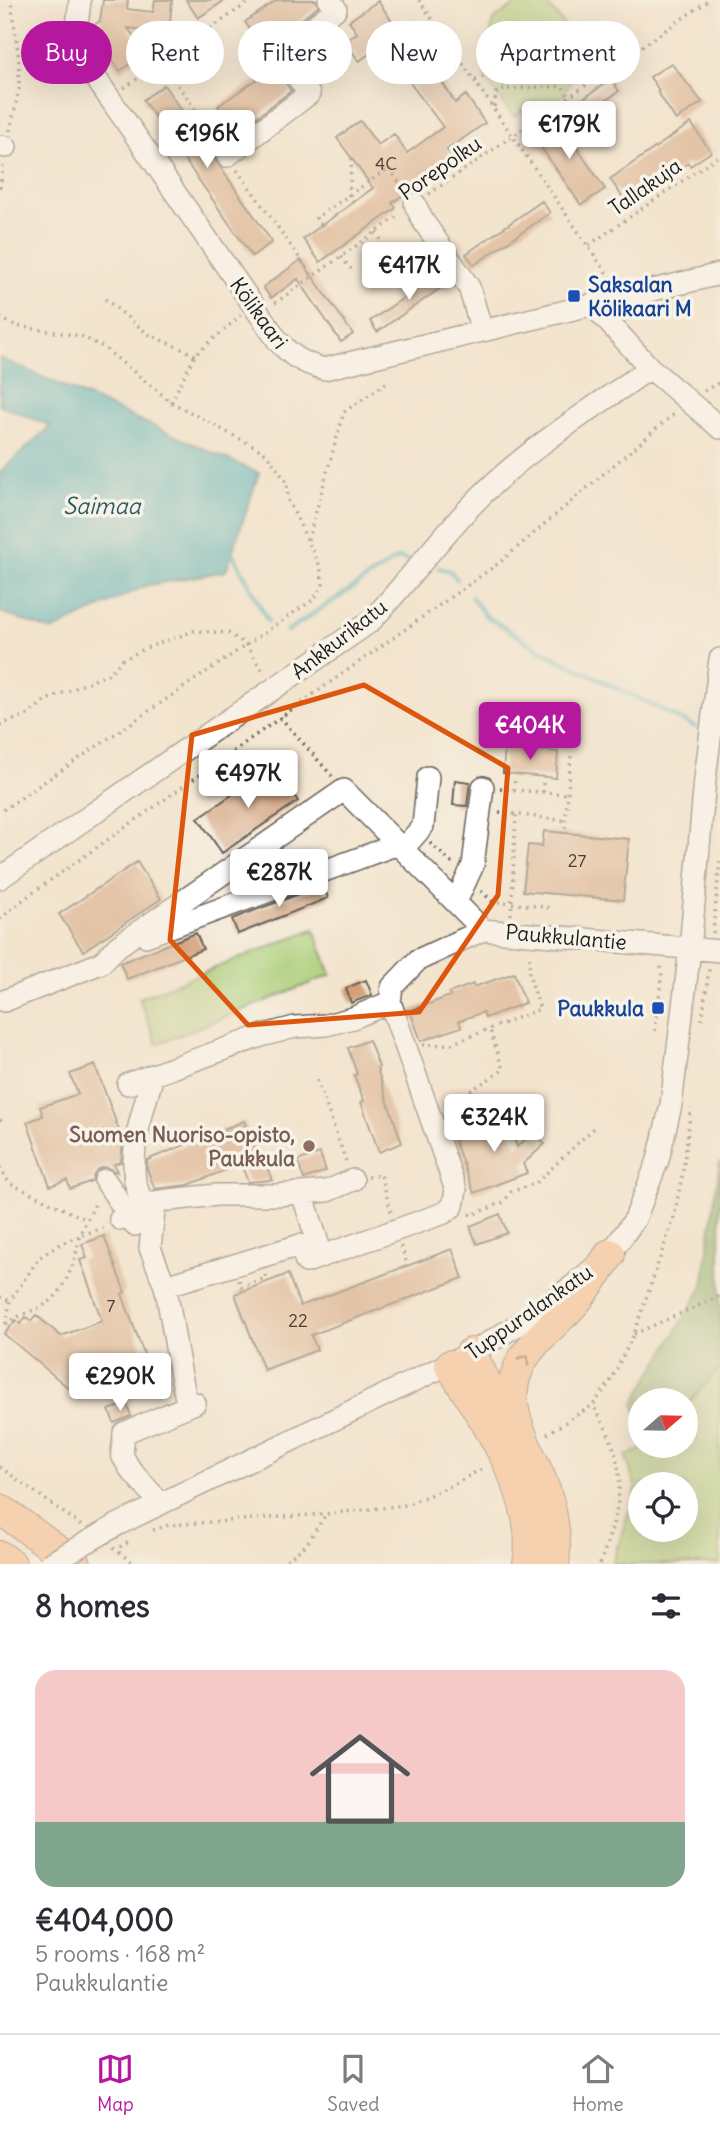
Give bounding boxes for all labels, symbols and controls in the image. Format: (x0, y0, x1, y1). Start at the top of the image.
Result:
chip: Buy (21, 21, 112, 84)
chip: Rent (126, 21, 224, 84)
chip: Filters (238, 21, 352, 84)
chip: New (366, 21, 462, 84)
chip: Apartment (476, 21, 640, 84)
pin: €179K (520, 102, 618, 161)
text: €179K (538, 109, 600, 138)
pin: €196K (158, 110, 256, 170)
text: €196K (175, 118, 239, 147)
street label: Porepolku (393, 130, 487, 206)
house number: 4C (375, 152, 397, 175)
street label: Tallakuja (603, 152, 687, 222)
pin: €417K (360, 243, 458, 302)
text: €417K (378, 250, 440, 279)
place label: Saksalan Kölikaari M (588, 271, 692, 322)
street label: Kölikaari (224, 272, 294, 354)
marker: Saksalan Kölikaari M (566, 288, 582, 304)
water label: Saimaa (63, 491, 143, 520)
street label: Ankkurikatu (286, 593, 392, 685)
pin: €404K (481, 702, 579, 762)
text: €404K (495, 710, 565, 739)
pin: €497K (199, 750, 297, 810)
text: €497K (215, 758, 281, 787)
house number: 27 (568, 849, 587, 872)
pin: €287K (230, 850, 328, 909)
text: €287K (246, 857, 312, 886)
street label: Paukkulantie (504, 918, 628, 956)
place label: Paukkula (557, 995, 644, 1022)
marker: Paukkula (650, 1000, 666, 1016)
pin: €324K (445, 1094, 543, 1154)
text: €324K (460, 1102, 528, 1131)
place label: Suomen Nuoriso-opisto, Paukkula (69, 1121, 295, 1172)
marker: Suomen Nuoriso-opisto, Paukkula (301, 1138, 317, 1154)
street label: Tuppuralankatu (460, 1258, 598, 1366)
house number: 7 (107, 1294, 116, 1317)
house number: 22 (288, 1309, 308, 1332)
pin: €290K (71, 1354, 169, 1413)
one-way arrow (517, 1354, 529, 1367)
text: €290K (85, 1361, 155, 1390)
north arrow (628, 1388, 698, 1458)
map controls (628, 1388, 698, 1542)
button: locate (628, 1472, 698, 1542)
text: 8 homes (35, 1587, 150, 1625)
icon: filters (647, 1587, 685, 1625)
icon: home (297, 1716, 423, 1842)
text: €404,000 (35, 1901, 174, 1939)
text: 5 rooms · 168 m² (35, 1939, 205, 1968)
text: Paukkulantie (35, 1968, 168, 1997)
tab: Map (96, 2050, 134, 2116)
tab: Saved (327, 2050, 379, 2116)
tab: Home (572, 2050, 624, 2116)

